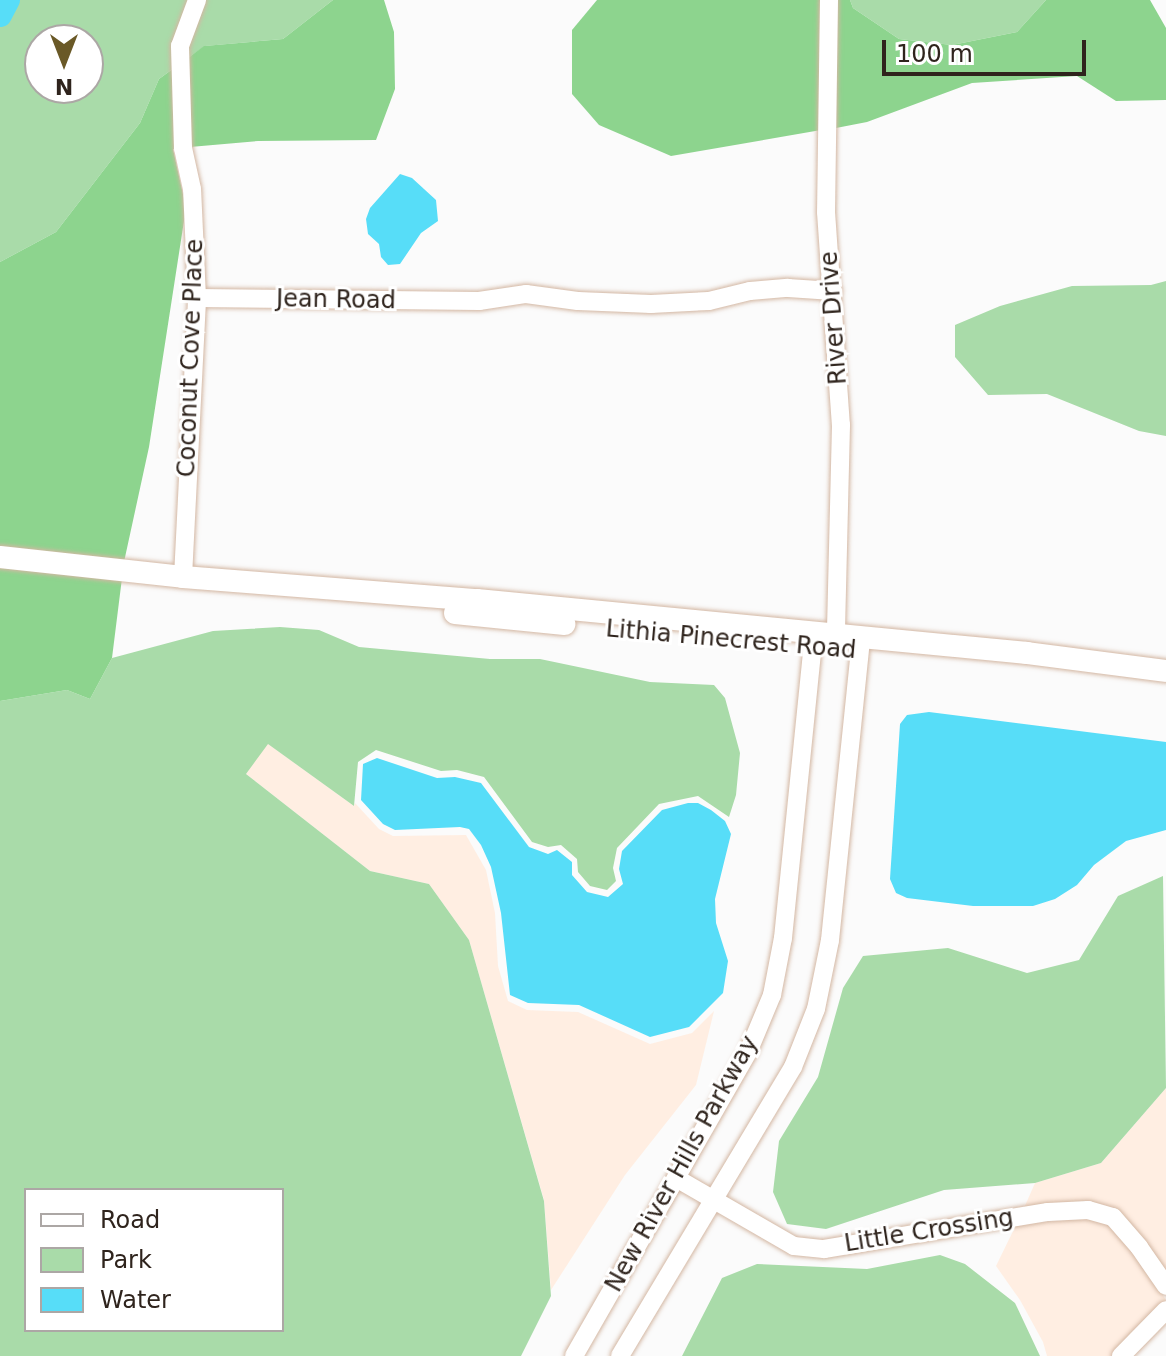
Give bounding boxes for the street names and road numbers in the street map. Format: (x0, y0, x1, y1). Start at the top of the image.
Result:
street label: Coconut Cove Place (172, 238, 210, 478)
street label: River Drive (815, 250, 853, 386)
street label: Jean Road (276, 285, 396, 315)
street label: Lithia Pinecrest Road (605, 615, 857, 665)
street label: New River Hills Parkway (600, 1031, 764, 1297)
street label: Little Crossing (842, 1203, 1016, 1259)

